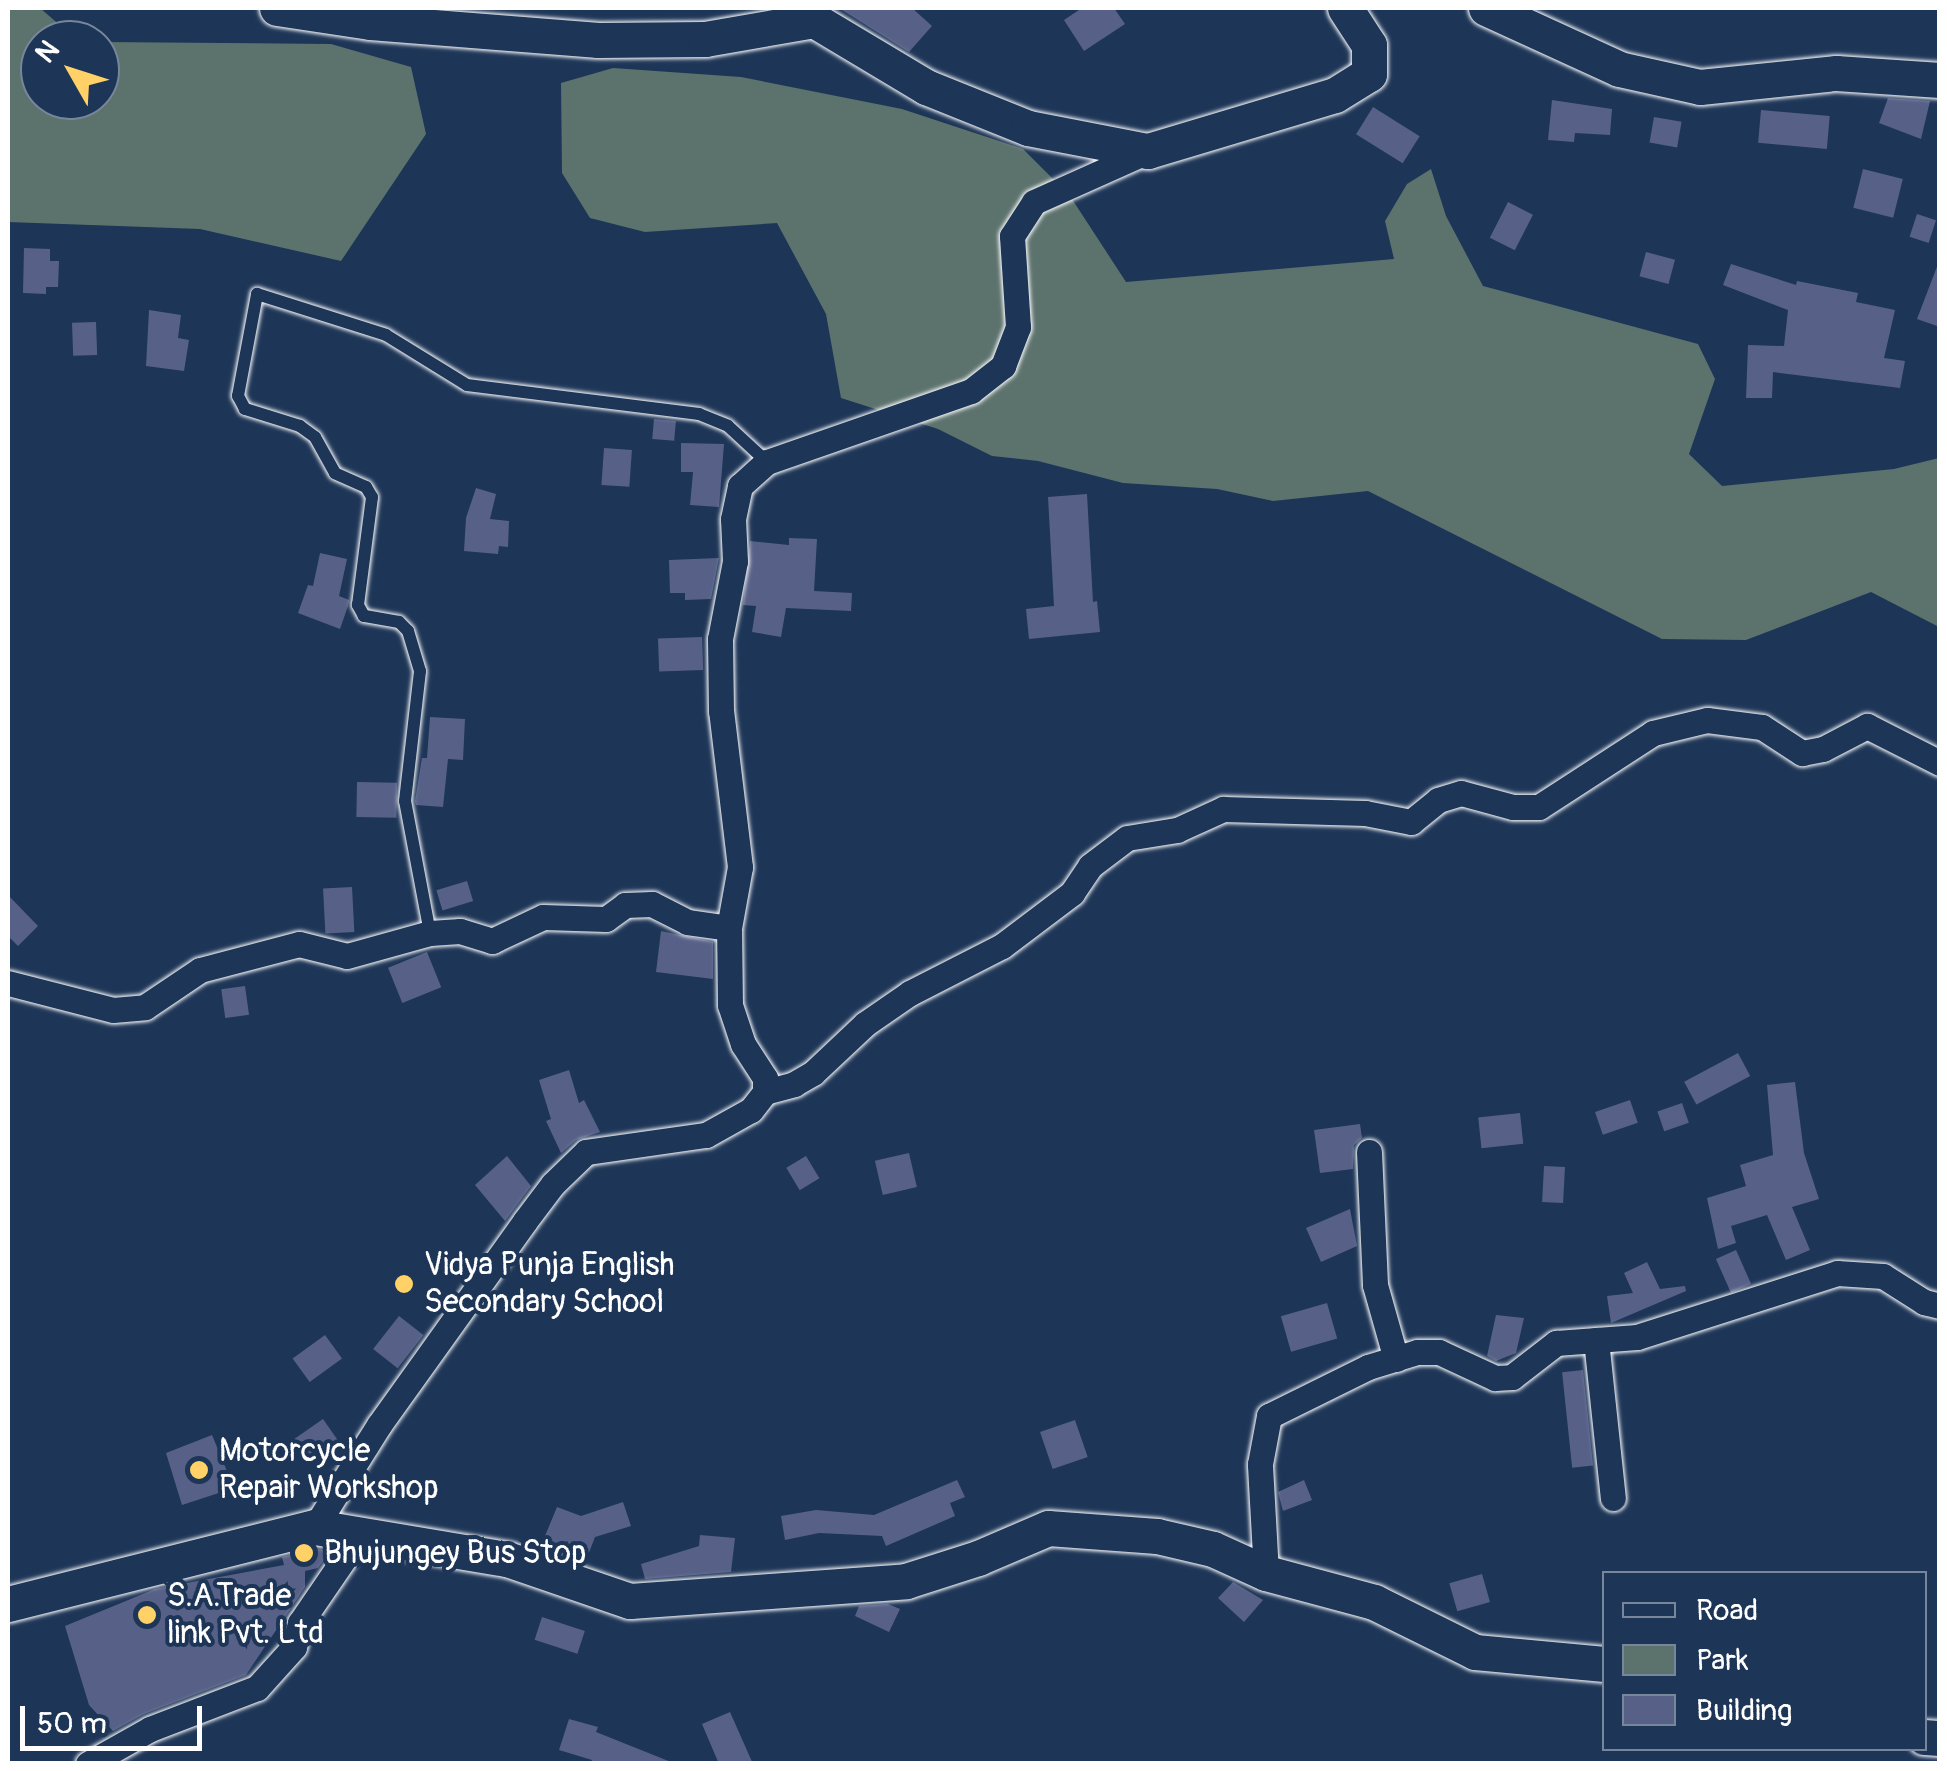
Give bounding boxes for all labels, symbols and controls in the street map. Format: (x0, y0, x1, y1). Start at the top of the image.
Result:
north arrow (20, 20, 120, 120)
text: N (28, 34, 67, 70)
place label: Vidya Punja English Secondary School (424, 1247, 674, 1322)
marker: Vidya Punja English Secondary School (393, 1273, 415, 1295)
place label: Motorcycle Repair Workshop (219, 1433, 439, 1508)
marker: Motorcycle Repair Workshop (188, 1459, 210, 1481)
place label: Bhujungey Bus Stop (324, 1534, 586, 1572)
marker: Bhujungey Bus Stop (293, 1542, 315, 1564)
legend (1602, 1571, 1927, 1751)
place label: S.A.Trade link Pvt. Ltd (167, 1578, 324, 1653)
text: Road (1696, 1592, 1758, 1629)
marker: S.A.Trade link Pvt. Ltd (136, 1604, 158, 1626)
text: Park (1696, 1642, 1749, 1679)
scale bar (25, 1686, 208, 1748)
text: Building (1696, 1692, 1792, 1729)
text: 50 m (37, 1705, 107, 1742)

